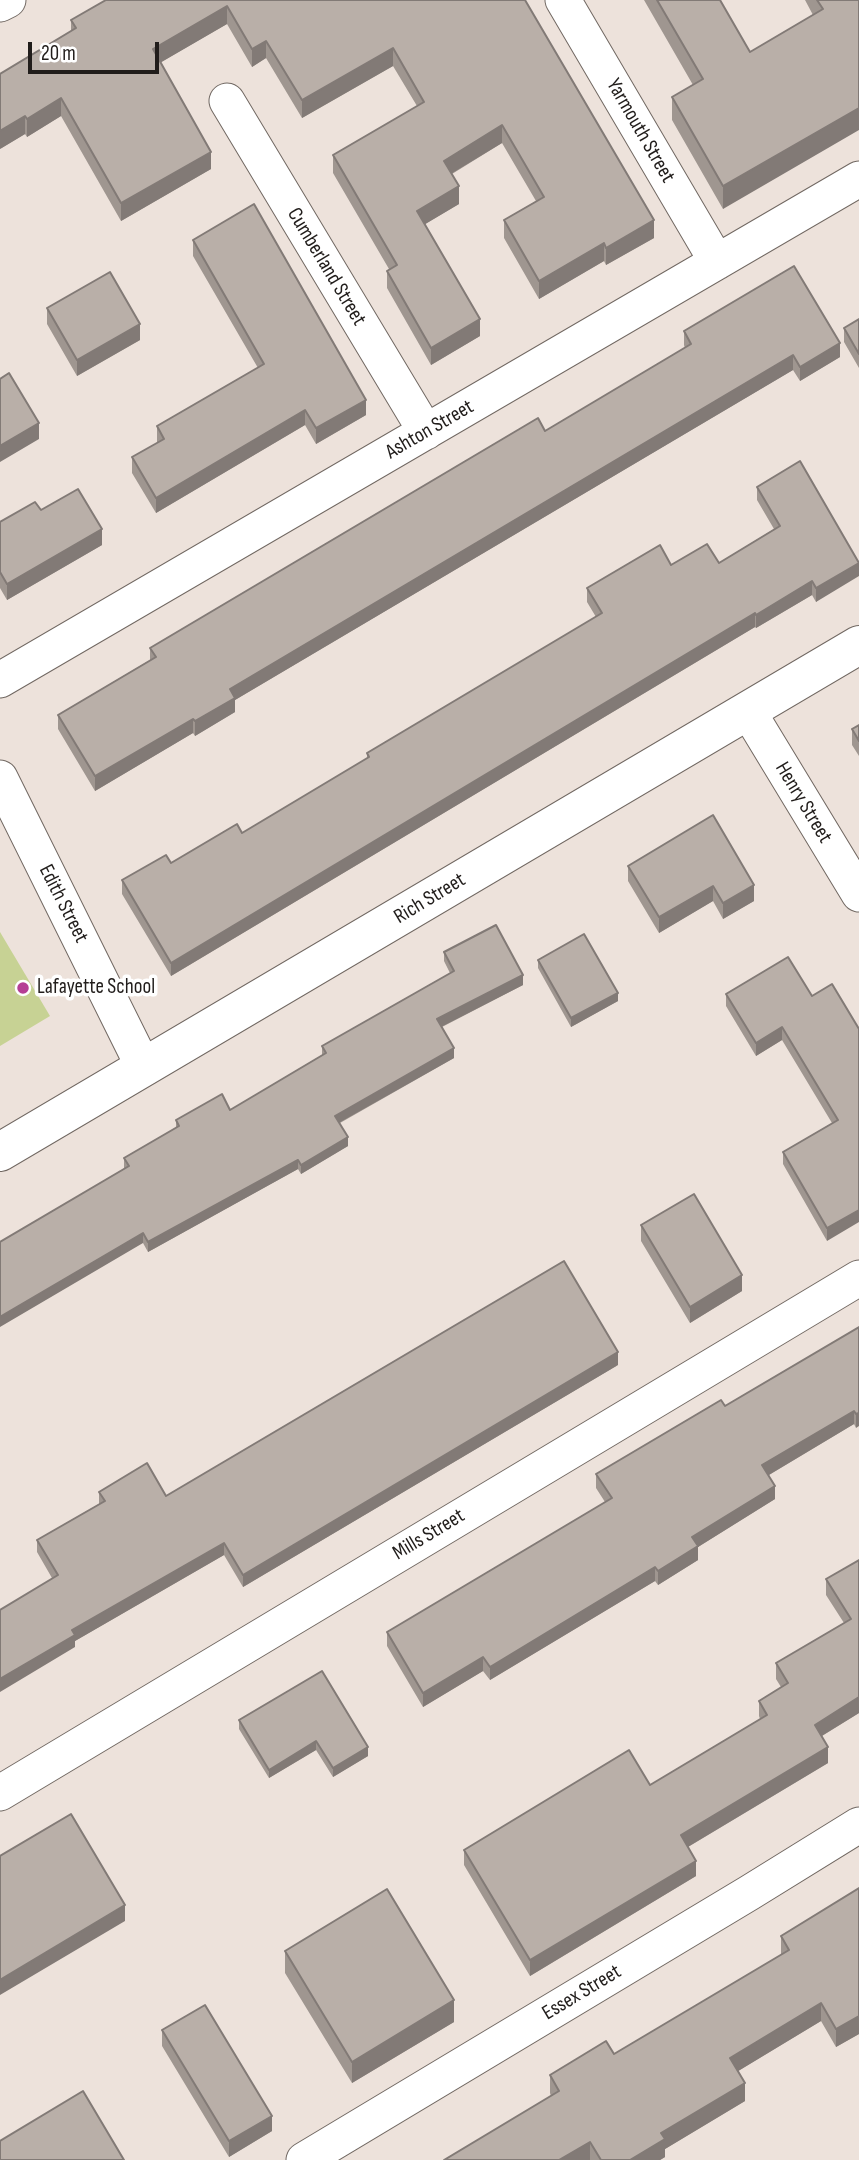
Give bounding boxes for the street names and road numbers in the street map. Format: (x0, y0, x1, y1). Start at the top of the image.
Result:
street label: Yarmouth Street (600, 74, 680, 188)
street label: Cumberland Street (281, 204, 371, 330)
street label: Ashton Street (382, 395, 478, 465)
street label: Henry Street (769, 758, 837, 848)
street label: Edith Street (33, 861, 93, 947)
street label: Rich Street (390, 868, 470, 930)
street label: Mills Street (388, 1504, 470, 1566)
street label: Essex Street (538, 1960, 626, 2026)

